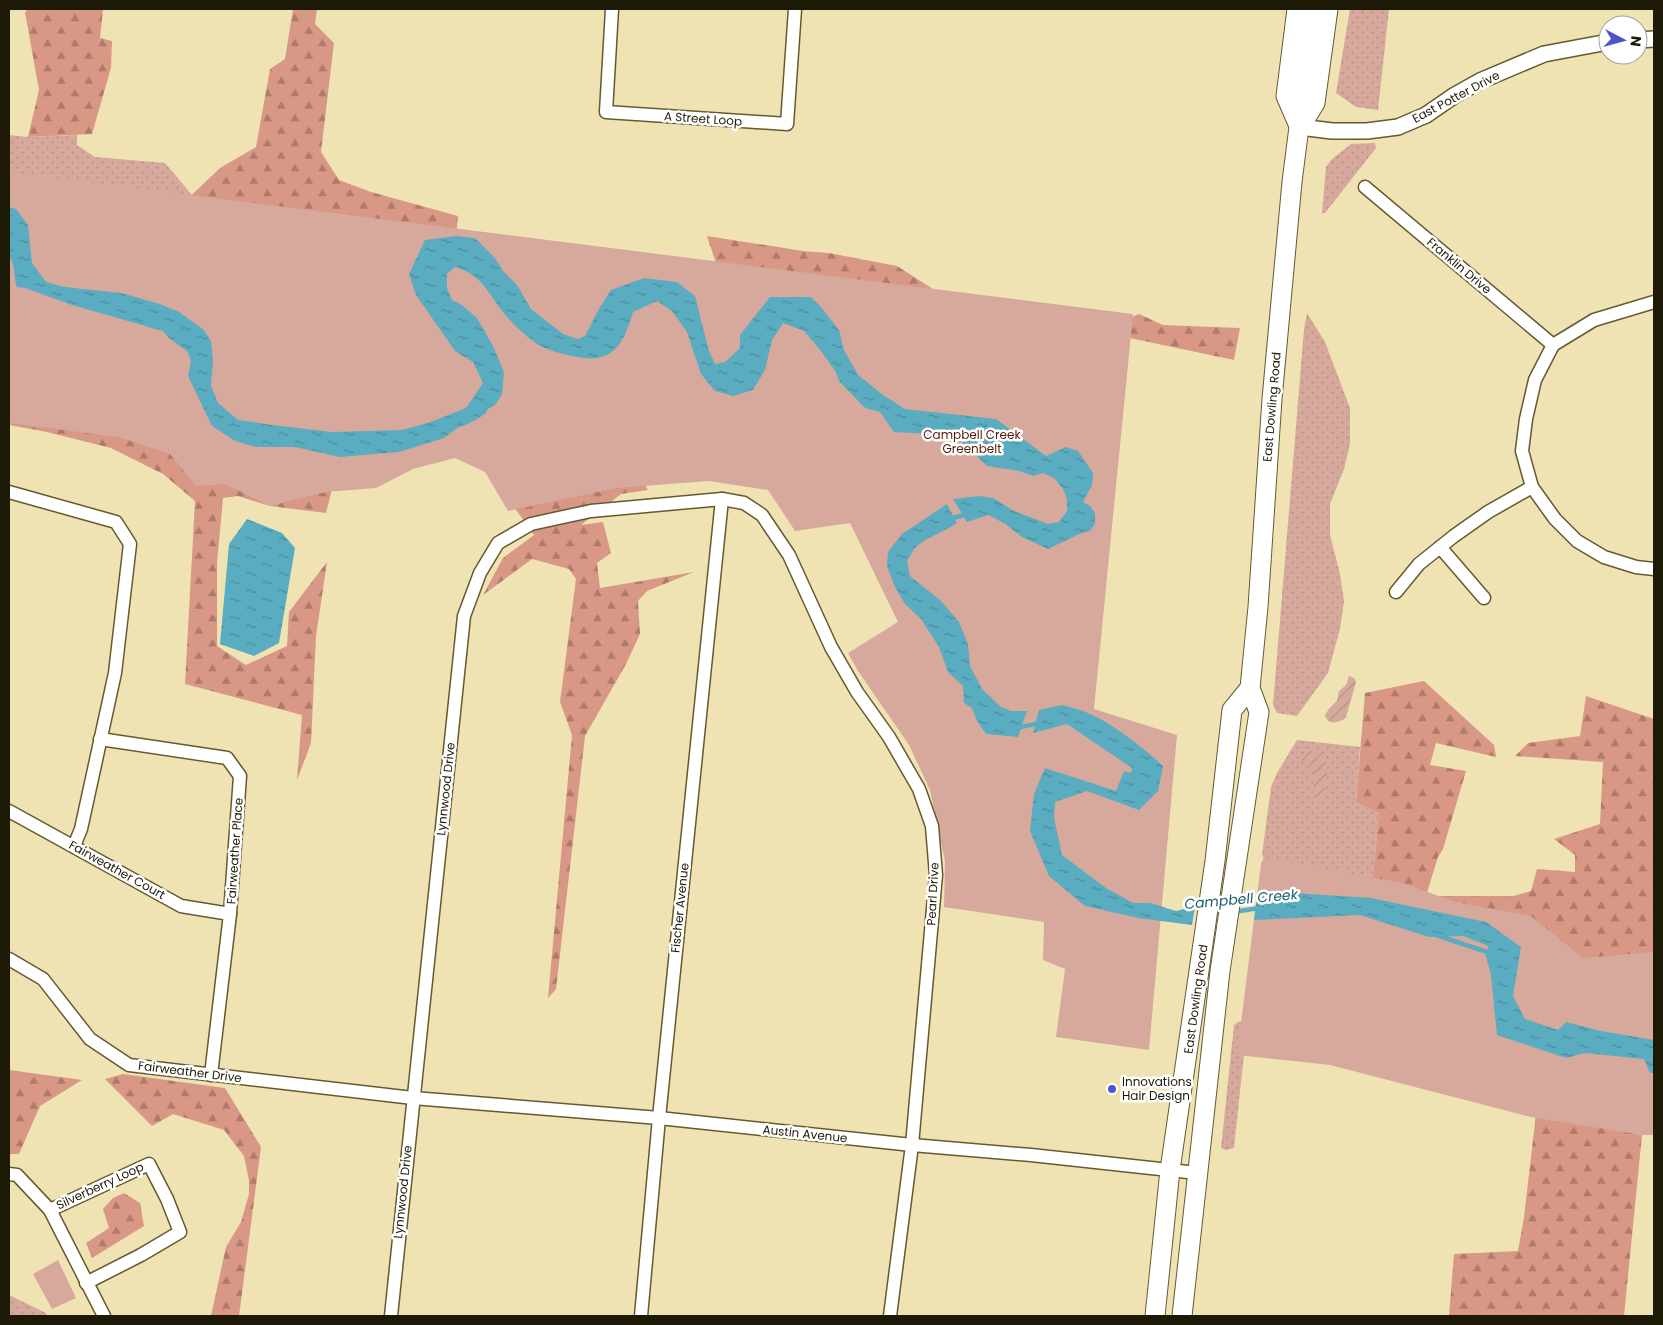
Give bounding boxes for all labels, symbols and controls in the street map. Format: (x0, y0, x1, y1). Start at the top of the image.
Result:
north arrow (1598, 15, 1648, 65)
text: N (1625, 35, 1646, 48)
street label: East Potter Drive (1409, 66, 1502, 127)
street label: A Street Loop (663, 107, 743, 130)
street label: Franklin Drive (1423, 234, 1495, 298)
street label: East Dowling Road (1258, 351, 1285, 463)
park label: Campbell Creek Greenbelt (923, 426, 1021, 457)
street label: Lynnwood Drive (432, 741, 459, 837)
street label: Fairweather Place (222, 797, 247, 905)
street label: Fairweather Court (66, 836, 168, 903)
street label: Fischer Avenue (666, 862, 693, 954)
street label: Pearl Drive (922, 862, 943, 926)
water label: Campbell Creek (1183, 884, 1299, 914)
street label: East Dowling Road (1179, 943, 1212, 1055)
street label: Fairweather Drive (137, 1057, 243, 1086)
place label: Innovations Hair Design (1122, 1073, 1192, 1104)
marker: Innovations Hair Design (1106, 1083, 1118, 1095)
street label: Austin Avenue (762, 1121, 848, 1146)
street label: Lynnwood Drive (389, 1144, 416, 1240)
street label: Silverberry Loop (53, 1158, 146, 1213)

